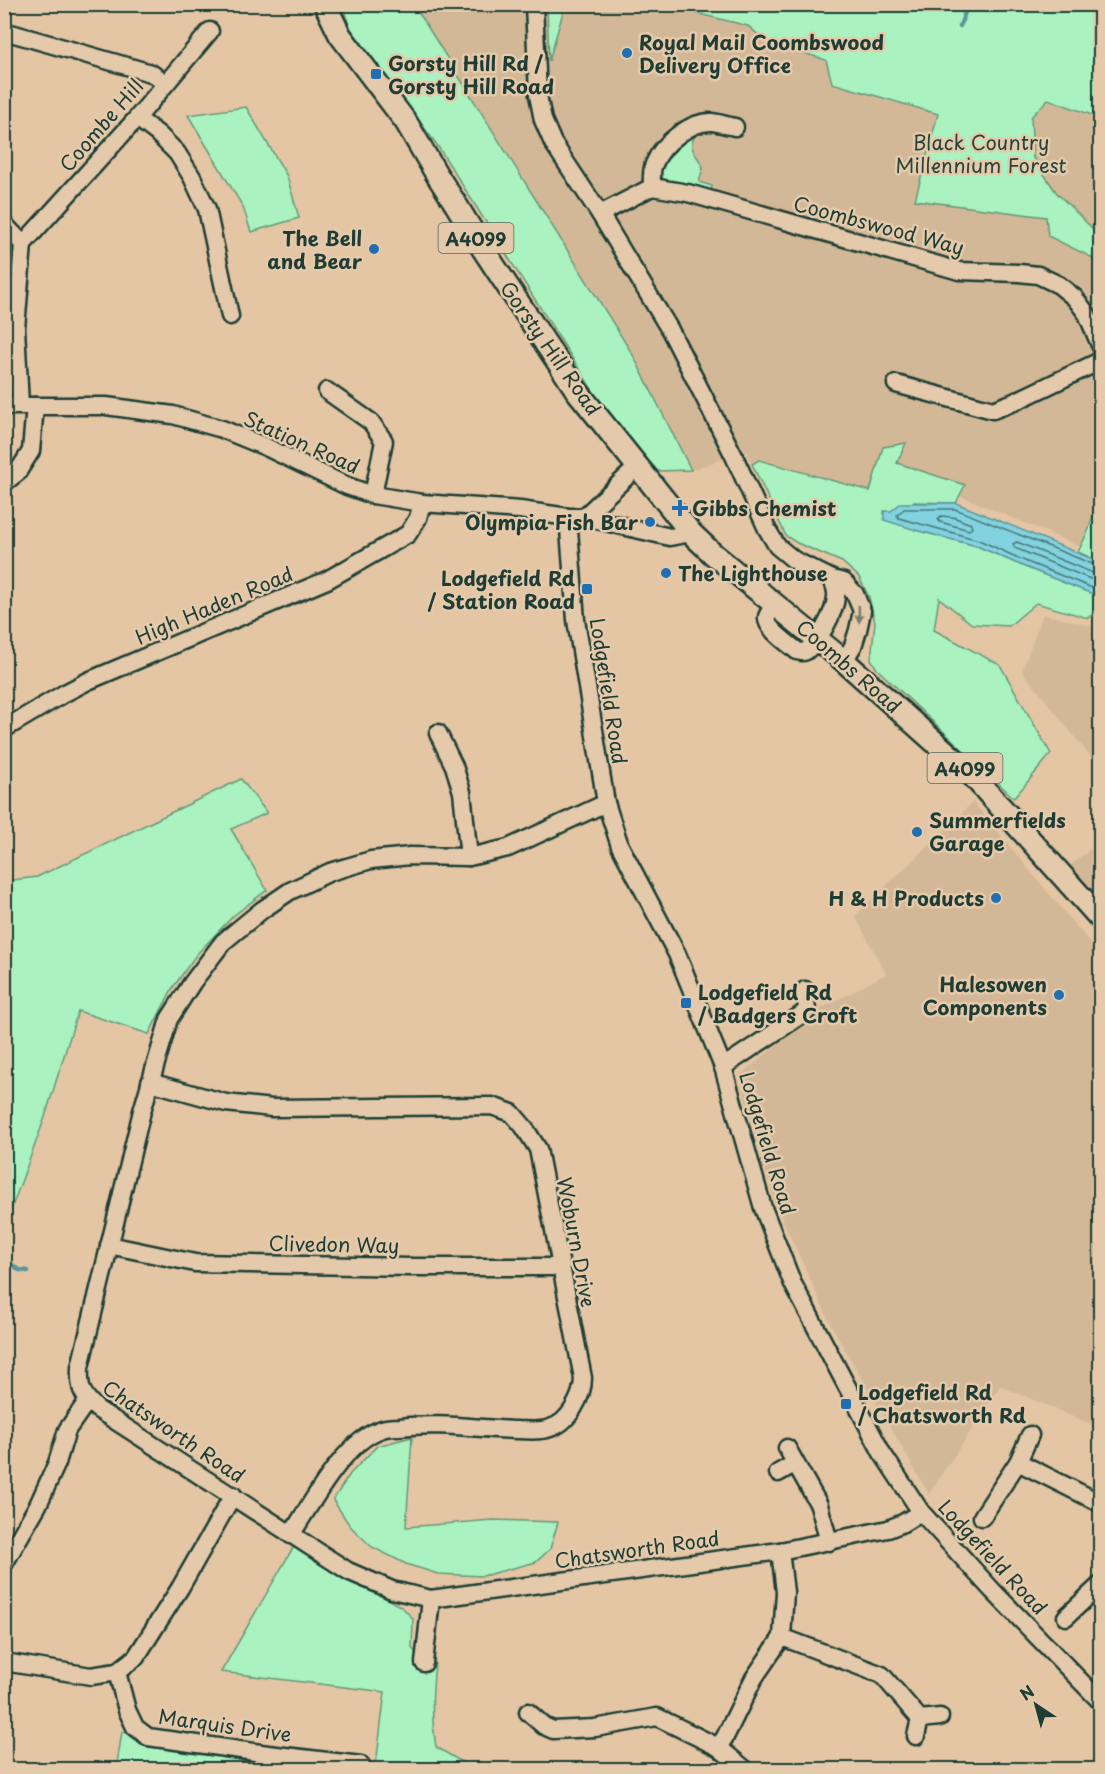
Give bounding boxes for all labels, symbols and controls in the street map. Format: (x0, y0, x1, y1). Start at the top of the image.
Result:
place label: Royal Mail Coombswood Delivery Office (639, 27, 884, 80)
marker: Royal Mail Coombswood Delivery Office (620, 46, 634, 60)
place label: Gorsty Hill Rd / Gorsty Hill Road (388, 48, 554, 101)
marker: Gorsty Hill Rd / Gorsty Hill Road (369, 67, 383, 81)
street label: Coombe Hill (52, 72, 150, 178)
park label: Black Country Millennium Forest (895, 127, 1067, 180)
street label: Coombswood Way (790, 188, 968, 262)
place label: The Bell and Bear (267, 223, 363, 276)
road number: A4099 (438, 223, 514, 253)
marker: The Bell and Bear (367, 242, 381, 256)
street label: Gorsty Hill Road (493, 275, 609, 421)
street label: Station Road (239, 403, 365, 481)
place label: Gibbs Chemist (692, 493, 836, 523)
marker: Gibbs Chemist (673, 501, 687, 515)
place label: Olympia Fish Bar (465, 507, 639, 537)
marker: Olympia Fish Bar (643, 515, 657, 529)
street label: High Haden Road (131, 558, 297, 652)
place label: The Lighthouse (678, 558, 828, 588)
place label: Lodgefield Rd / Station Road (427, 563, 576, 616)
marker: The Lighthouse (659, 566, 673, 580)
marker: Lodgefield Rd / Station Road (580, 582, 594, 596)
one-way arrow (854, 605, 864, 624)
street label: Coombs Road (790, 612, 908, 720)
street label: Lodgefield Road (583, 616, 635, 766)
road number: A4099 (928, 753, 1002, 783)
place label: Summerfields Garage (929, 805, 1066, 858)
marker: Summerfields Garage (910, 825, 924, 839)
place label: H & H Products (829, 883, 984, 913)
marker: H & H Products (989, 891, 1003, 905)
place label: Halesowen Components (923, 969, 1047, 1022)
place label: Lodgefield Rd / Badgers Croft (697, 977, 858, 1030)
marker: Halesowen Components (1052, 988, 1066, 1002)
marker: Lodgefield Rd / Badgers Croft (679, 996, 693, 1010)
street label: Lodgefield Road (732, 1068, 804, 1218)
street label: Woburn Drive (550, 1174, 604, 1310)
street label: Clivedon Way (268, 1228, 400, 1260)
street label: Chatsworth Road (97, 1372, 251, 1490)
place label: Lodgefield Rd / Chatsworth Rd (857, 1377, 1027, 1430)
marker: Lodgefield Rd / Chatsworth Rd (839, 1397, 853, 1411)
street label: Lodgefield Road (932, 1493, 1054, 1621)
street label: Chatsworth Road (553, 1523, 721, 1575)
north arrow (1006, 1675, 1066, 1735)
text: N (1014, 1679, 1039, 1705)
street label: Marquis Drive (157, 1701, 293, 1749)

